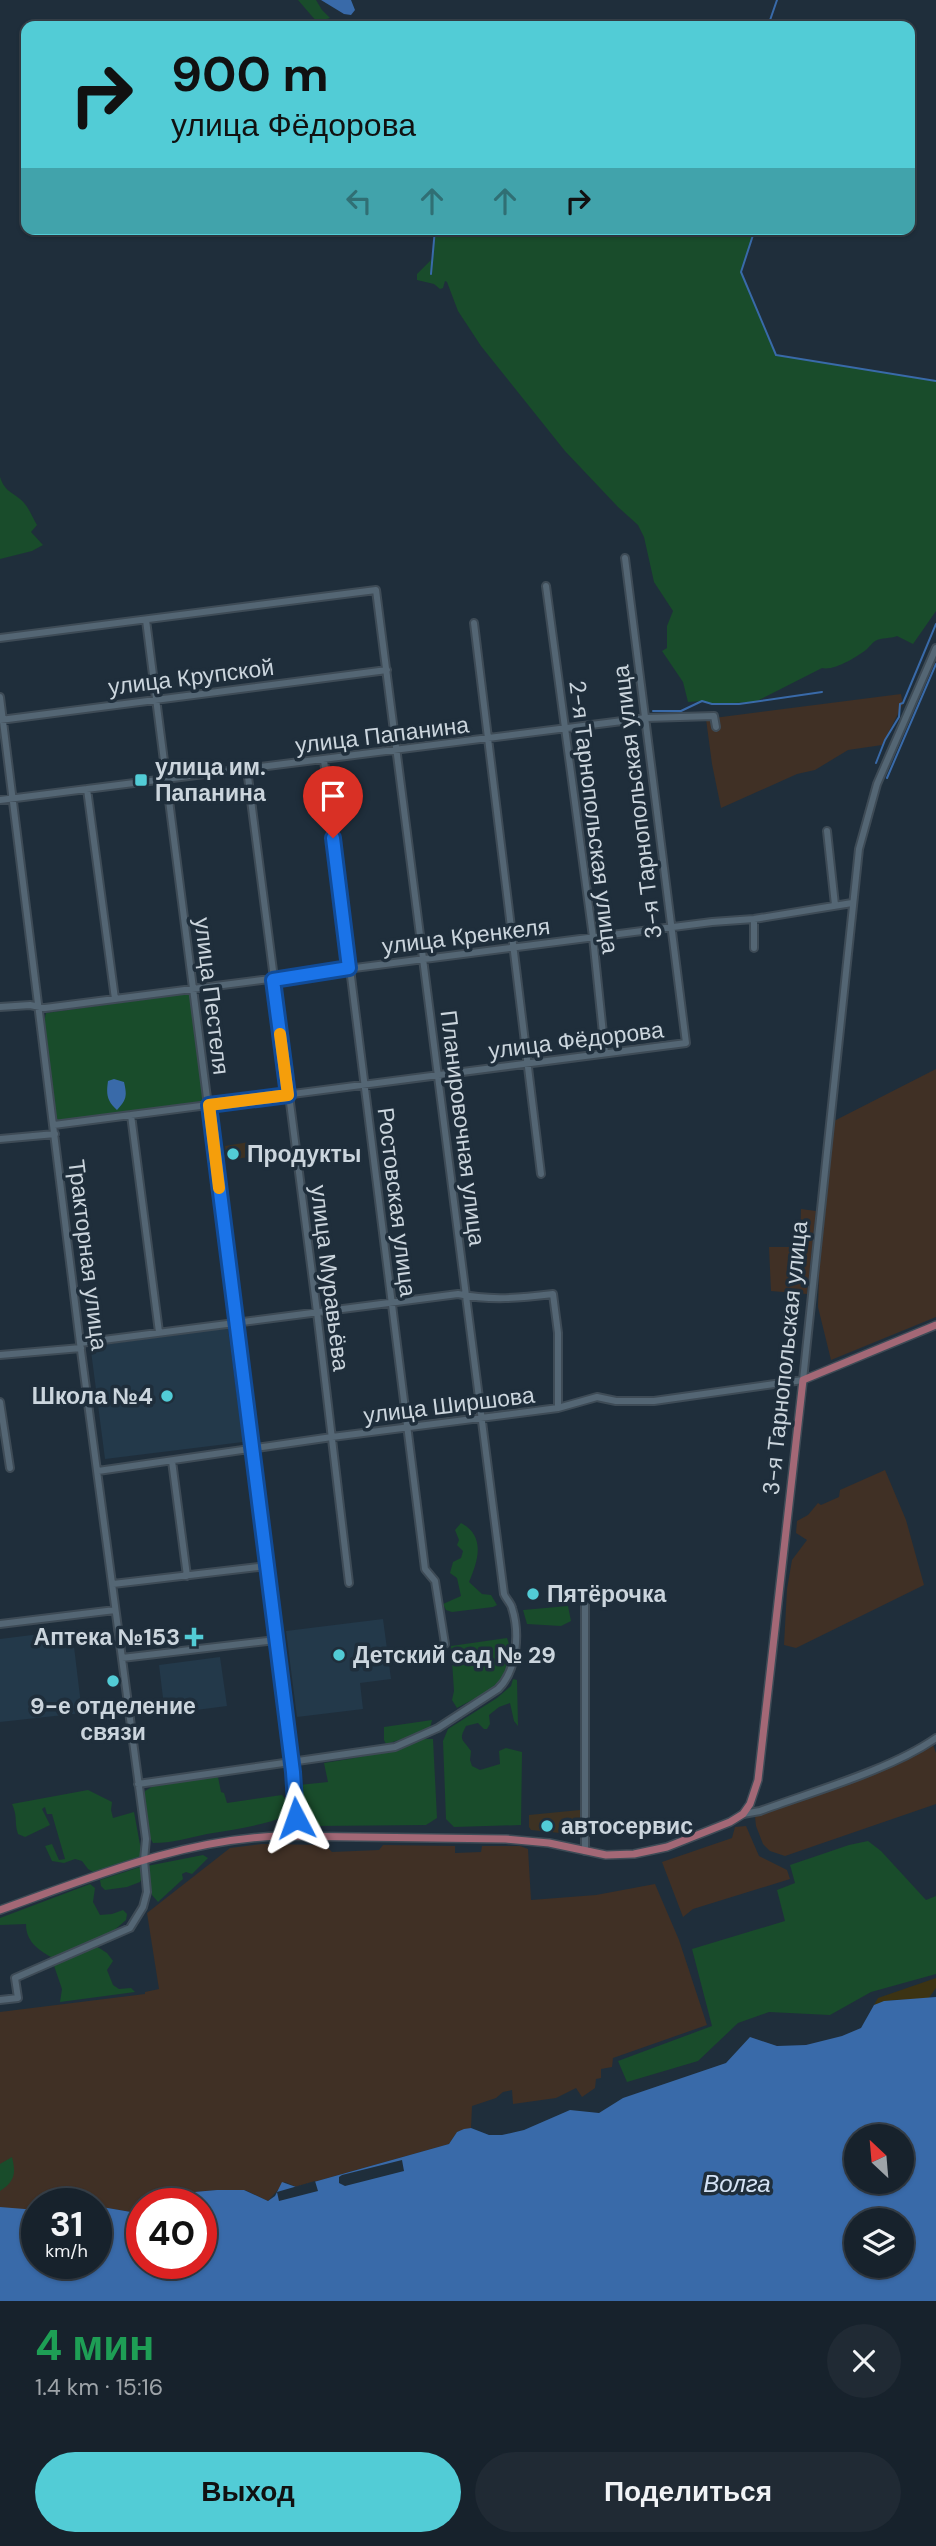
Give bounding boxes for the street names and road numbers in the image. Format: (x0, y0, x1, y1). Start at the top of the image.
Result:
street label: улица Крупской (106, 652, 276, 702)
street label: 3-я Тарнопольская улица (605, 663, 669, 941)
street label: 2-я Тарнопольская улица (562, 679, 626, 956)
street label: улица Папанина (293, 709, 471, 761)
street label: улица Кренкеля (380, 911, 552, 961)
street label: улица Пестеля (187, 916, 237, 1076)
street label: Планировочная улица (434, 1008, 492, 1248)
street label: улица Фёдорова (487, 1014, 665, 1066)
street label: Ростовская улица (371, 1106, 424, 1298)
street label: Тракторная улица (61, 1158, 115, 1352)
street label: улица Муравьёва (304, 1183, 356, 1373)
street label: 3-я Тарнопольская улица (756, 1219, 814, 1497)
street label: улица Ширшова (362, 1380, 536, 1430)

